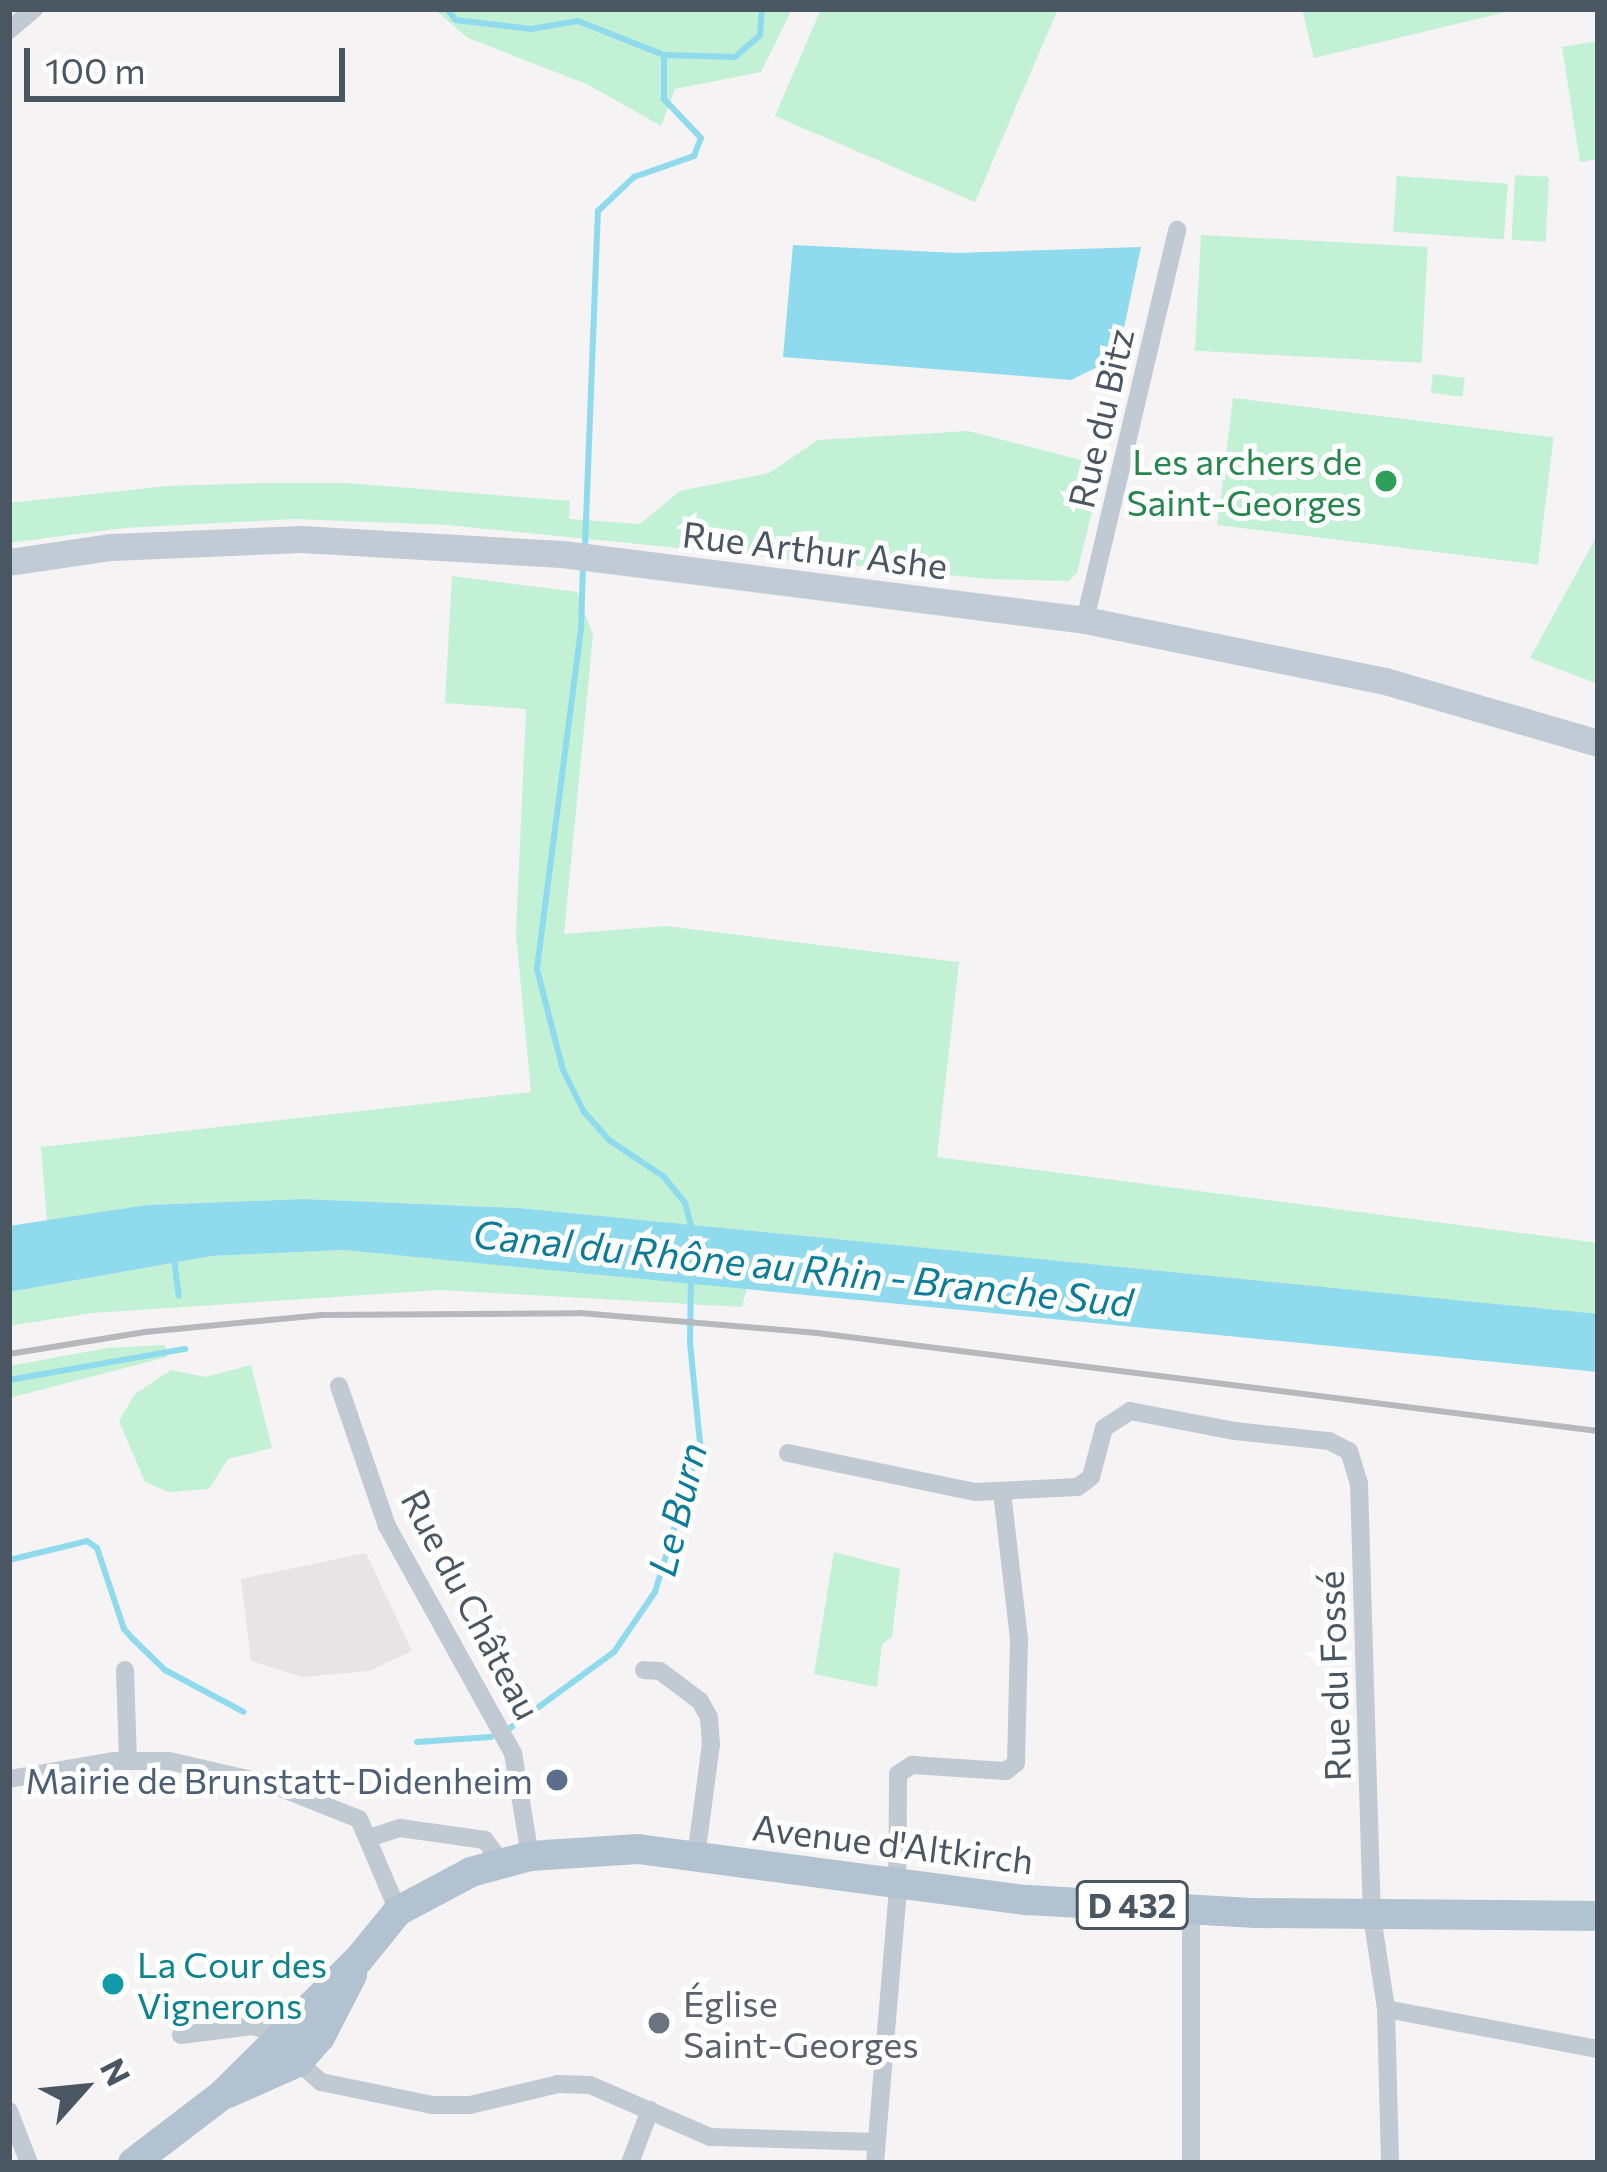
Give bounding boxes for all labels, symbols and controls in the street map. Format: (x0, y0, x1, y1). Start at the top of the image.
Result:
scale bar (30, 24, 351, 98)
text: 100 m (45, 47, 146, 91)
street label: Rue du Bitz (1058, 324, 1142, 512)
place label: Les archers de Saint-Georges (1126, 438, 1362, 523)
marker: Les archers de Saint-Georges (1373, 468, 1399, 494)
street label: Rue Arthur Ashe (680, 511, 950, 587)
water label: Canal du Rhône au Rhin - Branche Sud (471, 1209, 1135, 1325)
water label: Le Burn (637, 1438, 715, 1580)
street label: Rue du Château (393, 1482, 551, 1726)
street label: Rue du Fossé (1308, 1570, 1358, 1782)
place label: Mairie de Brunstatt-Didenheim (25, 1758, 533, 1802)
marker: Mairie de Brunstatt-Didenheim (544, 1767, 570, 1793)
street label: Avenue d'Altkirch (750, 1804, 1036, 1882)
road number: D 432 (1075, 1878, 1189, 1932)
place label: La Cour des Vignerons (137, 1941, 327, 2026)
marker: La Cour des Vignerons (100, 1971, 126, 1997)
place label: Église Saint-Georges (683, 1980, 919, 2065)
marker: Église Saint-Georges (646, 2010, 672, 2036)
north arrow (24, 2028, 144, 2148)
text: N (93, 2051, 140, 2092)

